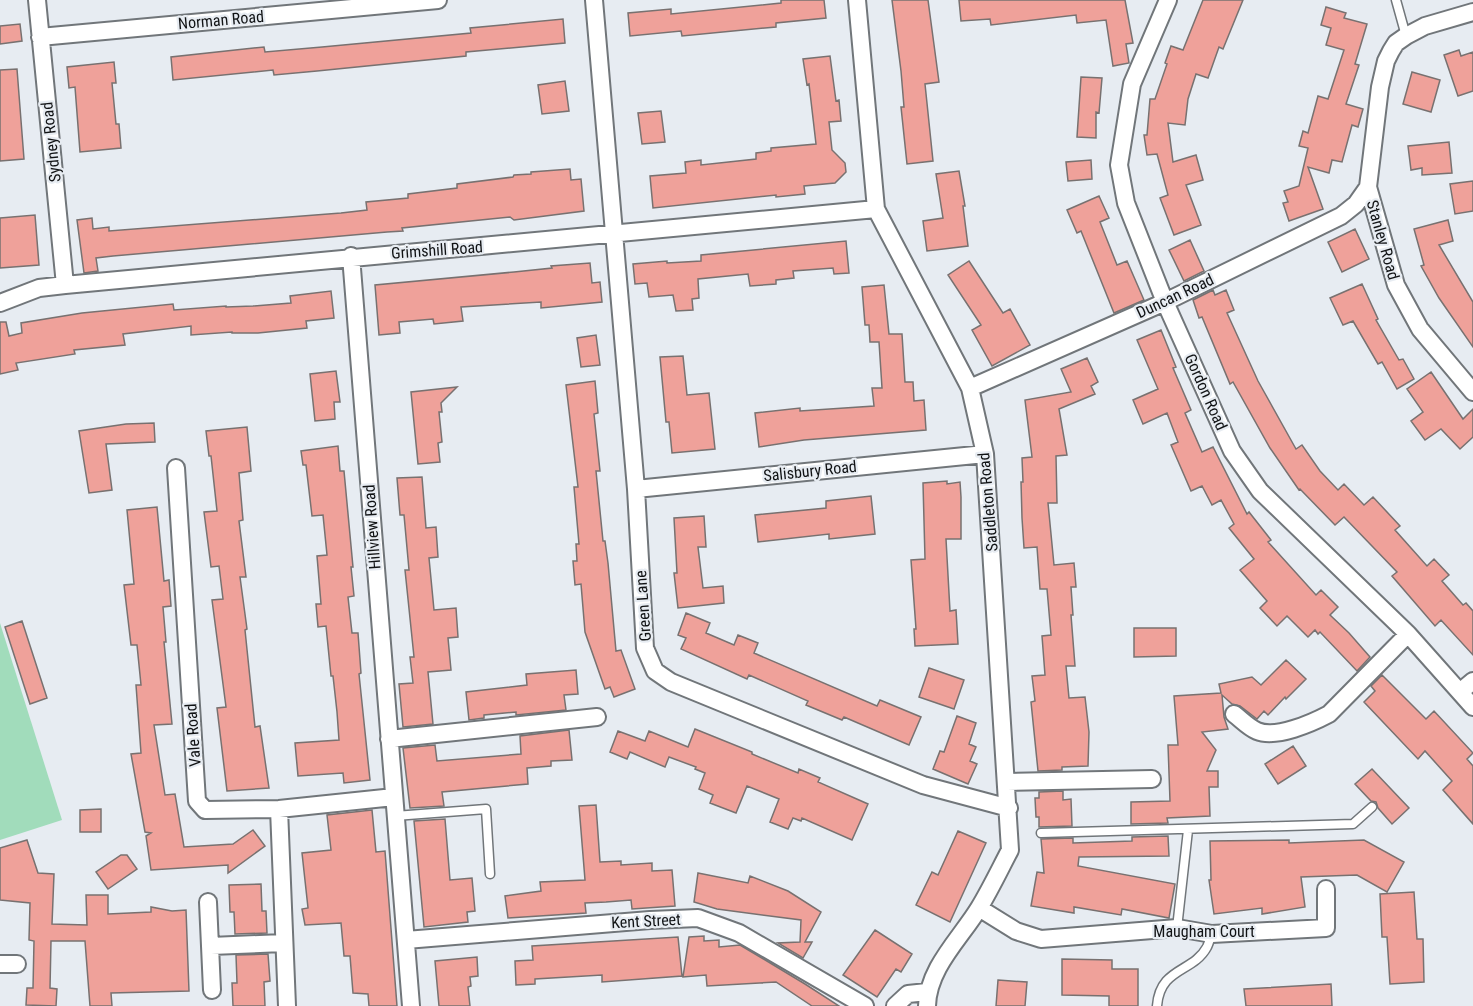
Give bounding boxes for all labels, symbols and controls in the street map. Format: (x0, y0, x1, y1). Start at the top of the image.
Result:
street label: Norman Road (177, 7, 265, 33)
street label: Sydney Road (37, 101, 65, 183)
street label: Stanley Road (1363, 198, 1403, 282)
street label: Grimshill Road (391, 237, 483, 263)
street label: Duncan Road (1133, 270, 1217, 322)
street label: Gordon Road (1181, 351, 1231, 433)
street label: Saddleton Road (974, 452, 1002, 552)
street label: Salisbury Road (762, 457, 858, 485)
street label: Hillview Road (360, 484, 384, 570)
street label: Green Lane (631, 570, 655, 642)
street label: Vale Road (181, 703, 205, 767)
street label: Kent Street (611, 910, 682, 932)
street label: Maugham Court (1153, 922, 1255, 941)

